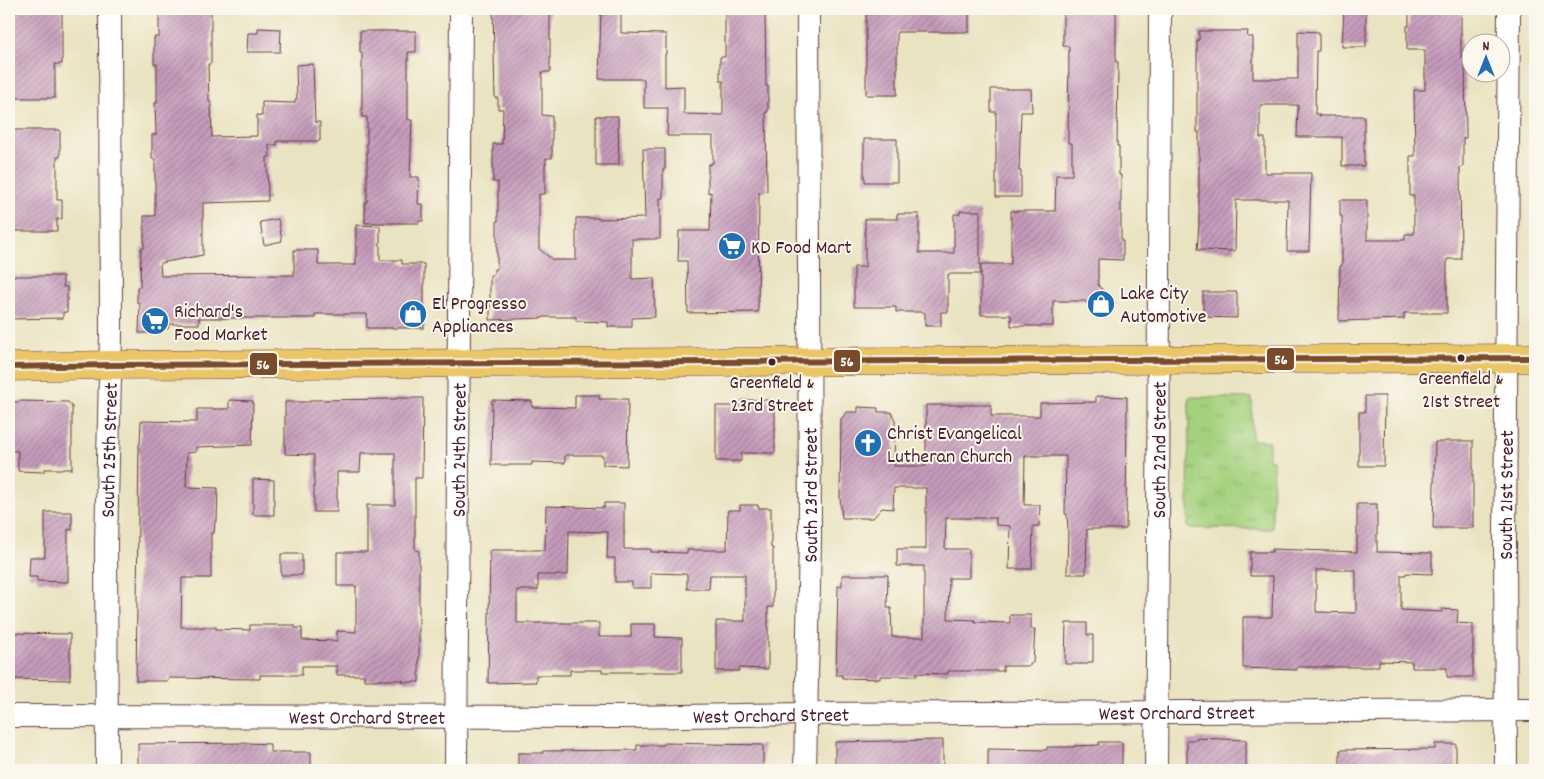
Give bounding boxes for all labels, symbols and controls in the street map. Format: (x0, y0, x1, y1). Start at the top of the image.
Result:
north arrow (1462, 32, 1512, 82)
text: N (1483, 37, 1490, 57)
supermarket icon: KD Food Mart (717, 231, 747, 261)
place label: KD Food Mart (751, 235, 852, 263)
place label: Lake City Automotive (1120, 281, 1207, 332)
shop icon: Lake City Automotive (1086, 289, 1116, 319)
place label: El Progresso Appliances (432, 291, 527, 342)
place label: Richard's Food Market (174, 299, 268, 350)
shop icon: El Progresso Appliances (398, 299, 428, 329)
supermarket icon: Richard's Food Market (140, 306, 170, 336)
line badge: 56 (1266, 347, 1295, 371)
line badge: 56 (833, 349, 861, 373)
text: 56 (1274, 351, 1288, 371)
line badge: 56 (249, 352, 278, 376)
text: 56 (840, 353, 854, 373)
marker: Greenfield & 21st Street (1456, 353, 1466, 363)
text: 56 (256, 356, 270, 376)
marker: Greenfield & 23rd Street (767, 357, 777, 367)
place label: Greenfield & 21st Street (1418, 367, 1504, 417)
place label: Greenfield & 23rd Street (729, 371, 815, 421)
street label: South 25th Street (96, 382, 127, 518)
street label: South 22nd Street (1147, 382, 1176, 519)
street label: South 24th Street (447, 383, 476, 517)
place label: Christ Evangelical Lutheran Church (887, 421, 1022, 472)
street label: South 23rd Street (799, 427, 827, 563)
church icon: Christ Evangelical Lutheran Church (853, 428, 883, 458)
street label: South 21st Street (1494, 430, 1523, 560)
street label: West Orchard Street (1099, 701, 1255, 729)
street label: West Orchard Street (693, 703, 849, 733)
street label: West Orchard Street (289, 705, 445, 734)

